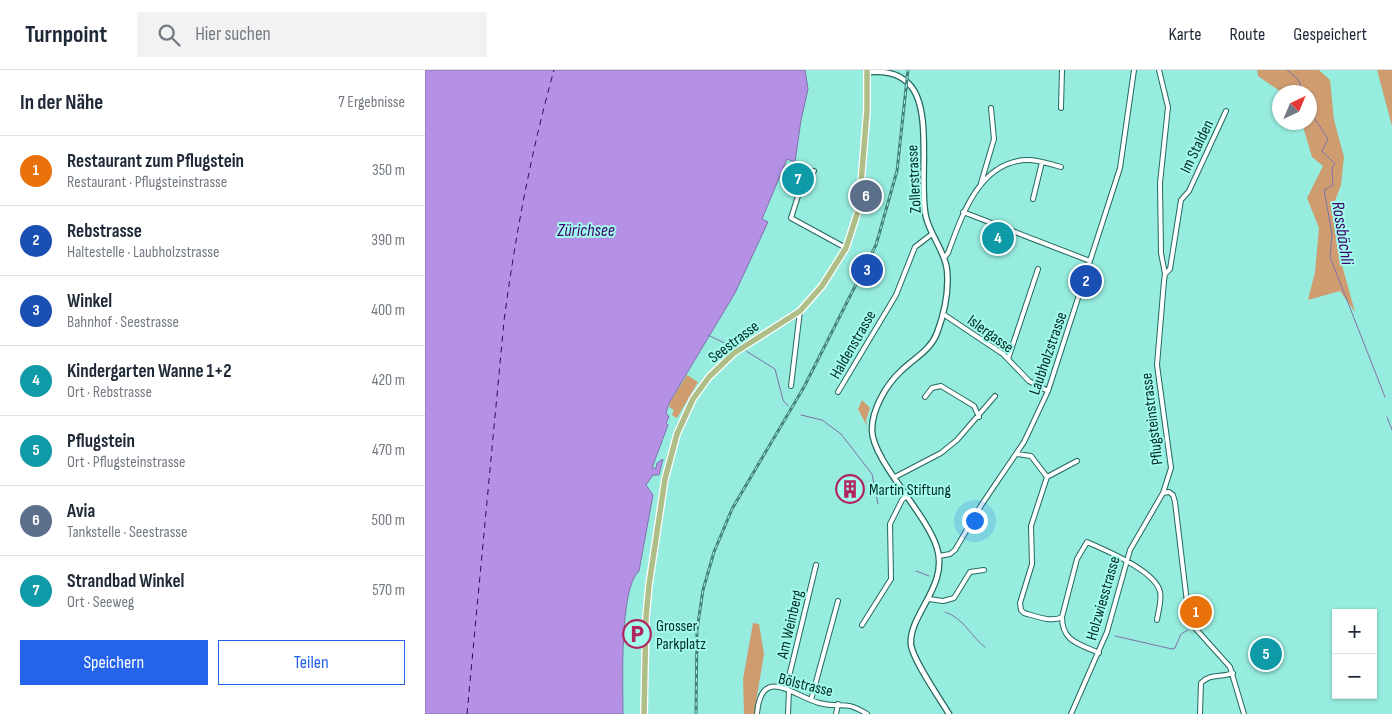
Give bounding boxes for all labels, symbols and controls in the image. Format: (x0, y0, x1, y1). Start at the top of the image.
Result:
search box (137, 12, 487, 57)
text: Turnpoint (25, 20, 107, 49)
icon: search (155, 21, 183, 49)
text: Hier suchen (195, 23, 271, 46)
text: Karte (1169, 24, 1202, 45)
text: Route (1230, 24, 1265, 45)
text: Gespeichert (1293, 24, 1367, 45)
north arrow (1272, 85, 1317, 130)
text: In der Nähe (20, 90, 103, 115)
text: 7 Ergebnisse (338, 93, 405, 112)
street label: Im Stalden (1176, 117, 1218, 176)
street label: Zollerstrasse (903, 144, 926, 214)
text: Restaurant zum Pflugstein (67, 150, 244, 173)
pin: 7 (782, 160, 814, 198)
text: 1 (33, 161, 39, 180)
text: 350 m (372, 161, 405, 180)
text: Restaurant · Pflugsteinstrasse (67, 173, 227, 192)
pin: 6 (850, 177, 882, 215)
water label: Rossbächli (1327, 200, 1358, 267)
pin: 4 (982, 219, 1014, 257)
text: Rebstrasse (67, 220, 142, 243)
water label: Zürichsee (556, 220, 615, 241)
text: 2 (32, 231, 40, 250)
text: 390 m (371, 231, 405, 250)
text: Haltestelle · Laubholzstrasse (67, 243, 220, 262)
pin: 3 (851, 251, 883, 289)
pin: 2 (1070, 262, 1102, 300)
text: Winkel (67, 290, 112, 313)
text: 3 (32, 301, 40, 320)
text: 400 m (371, 301, 405, 320)
street label: Haldenstrasse (826, 307, 881, 382)
street label: Laubholzstrasse (1025, 310, 1071, 397)
street label: Islergasse (963, 311, 1017, 357)
text: Bahnhof · Seestrasse (67, 313, 179, 332)
street label: Seestrasse (705, 317, 763, 367)
text: Kindergarten Wanne 1+2 (67, 360, 232, 383)
text: 4 (32, 371, 40, 390)
text: 420 m (372, 371, 405, 390)
street label: Pflugsteinstrasse (1137, 372, 1168, 466)
text: Ort · Rebstrasse (67, 383, 152, 402)
text: Pflugstein (67, 430, 135, 453)
text: 5 (32, 441, 40, 460)
text: 470 m (372, 441, 405, 460)
text: Ort · Pflugsteinstrasse (67, 453, 185, 472)
building icon: Martin Stiftung (835, 474, 865, 504)
place label: Martin Stiftung (869, 481, 951, 500)
text: Avia (67, 500, 95, 523)
your location (962, 508, 988, 534)
text: 6 (32, 511, 40, 530)
text: 500 m (371, 511, 405, 530)
text: Tankstelle · Seestrasse (67, 523, 188, 542)
street label: Holzwiesstrasse (1082, 554, 1124, 643)
text: Strandbad Winkel (67, 570, 184, 593)
text: 7 (33, 581, 39, 600)
text: 570 m (372, 581, 405, 600)
street label: Am Weinberg (773, 588, 808, 662)
text: Ort · Seeweg (67, 593, 134, 612)
pin: 1 (1180, 593, 1212, 631)
map controls (1332, 609, 1377, 699)
button: + (1332, 609, 1377, 654)
place label: Grosser Parkplatz (656, 617, 706, 654)
parking icon: Grosser Parkplatz (622, 619, 652, 649)
pin: 5 (1250, 635, 1282, 673)
button: Speichern (20, 640, 208, 685)
button: Teilen (218, 640, 405, 685)
button: − (1332, 654, 1377, 699)
street label: Bölstrasse (776, 670, 835, 701)

